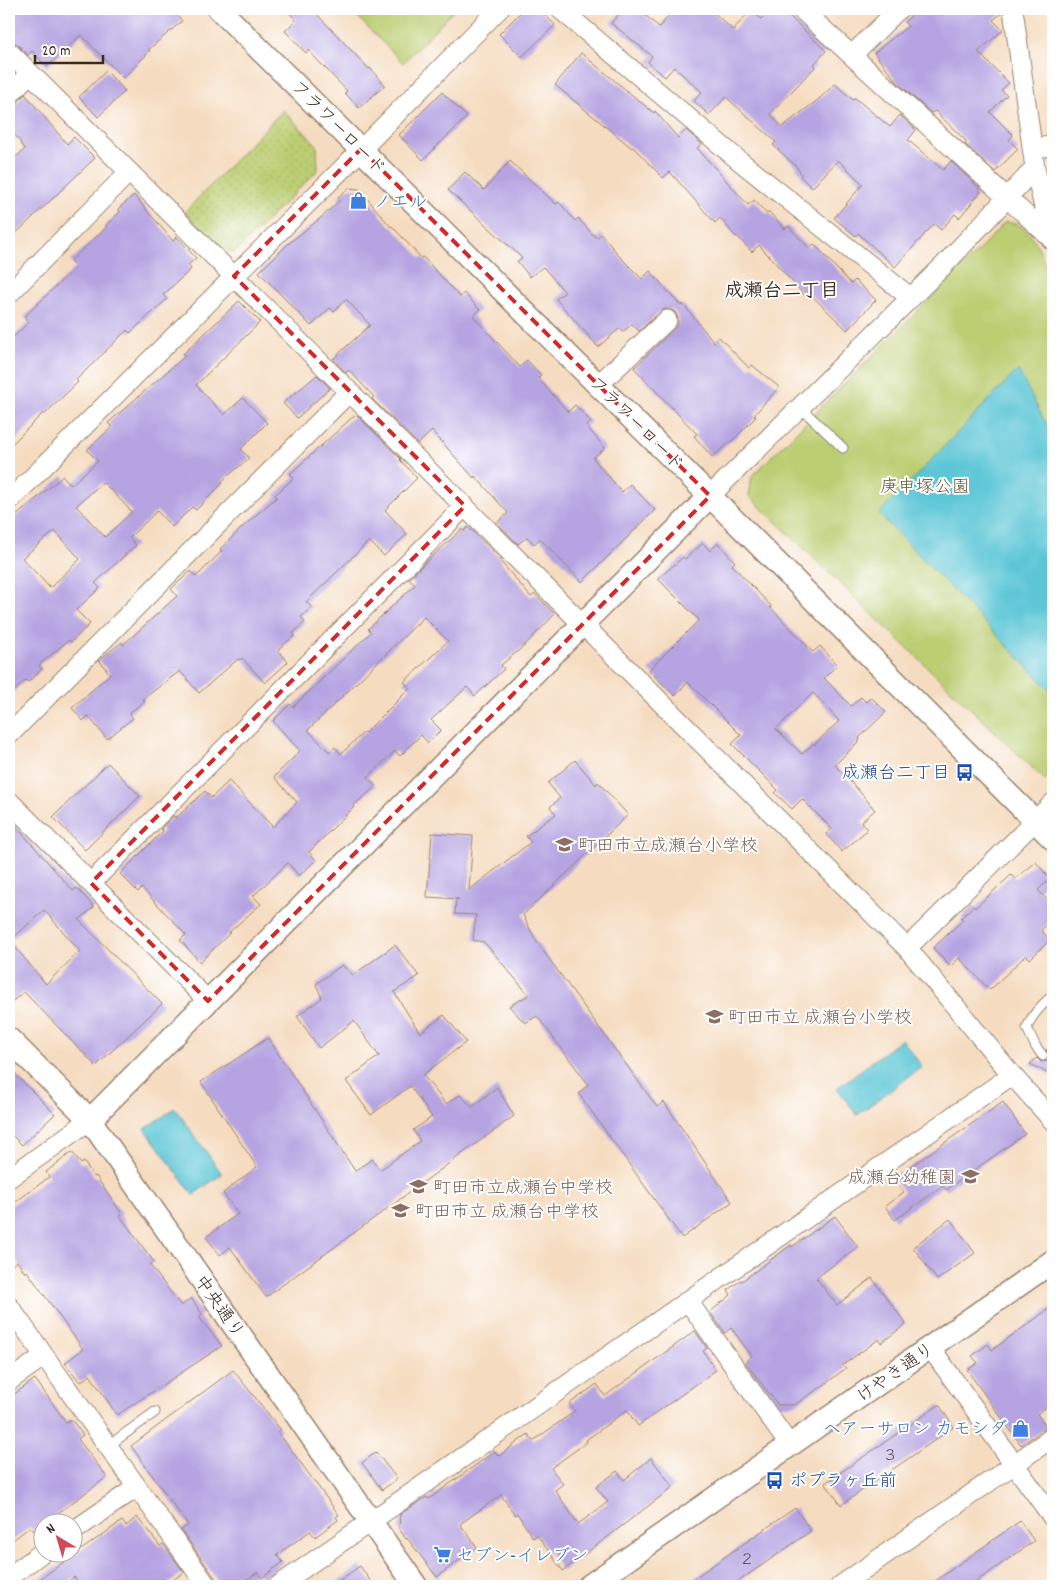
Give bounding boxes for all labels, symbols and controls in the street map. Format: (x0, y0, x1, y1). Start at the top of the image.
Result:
scale bar (35, 32, 102, 64)
text: 20 m (42, 41, 70, 63)
street label: フラワーロード (284, 76, 390, 182)
shop icon: ノエル (349, 191, 369, 211)
place label: ノエル (373, 191, 427, 216)
district label: 成瀬台二丁目 (725, 279, 839, 306)
street label: フラワーロード (582, 372, 688, 478)
park label: 庚申塚公園 (880, 476, 970, 501)
place label: 成瀬台二丁目 (842, 762, 950, 787)
bus stop icon: 成瀬台二丁目 (954, 762, 974, 782)
school or university icon: 町田市立成瀬台小学校 (554, 835, 574, 855)
place label: 町田市立成瀬台小学校 (578, 835, 758, 860)
school or university icon: 町田市立 成瀬台小学校 (704, 1007, 724, 1027)
place label: 町田市立 成瀬台小学校 (728, 1007, 912, 1032)
place label: 成瀬台幼稚園 (848, 1167, 956, 1192)
school or university icon: 成瀬台幼稚園 (960, 1167, 980, 1187)
school or university icon: 町田市立成瀬台中学校 (409, 1177, 429, 1197)
place label: 町田市立成瀬台中学校 (433, 1177, 613, 1202)
school or university icon: 町田市立 成瀬台中学校 (391, 1201, 411, 1221)
place label: 町田市立 成瀬台中学校 (415, 1201, 599, 1226)
street label: 中央通り (187, 1271, 249, 1344)
street label: けやき通り (852, 1338, 940, 1410)
place label: ヘアーサロン カモシダ (823, 1418, 1007, 1443)
shop icon: ヘアーサロン カモシダ (1011, 1418, 1031, 1438)
house number: ３ (882, 1446, 898, 1468)
bus stop icon: ポプラヶ丘前 (765, 1470, 785, 1490)
place label: ポプラヶ丘前 (789, 1470, 897, 1495)
north arrow (32, 1512, 82, 1562)
text: N (42, 1519, 60, 1539)
supermarket icon: セブン-イレブン (432, 1545, 452, 1565)
place label: セブン-イレブン (456, 1545, 588, 1570)
house number: ２ (739, 1550, 755, 1572)

